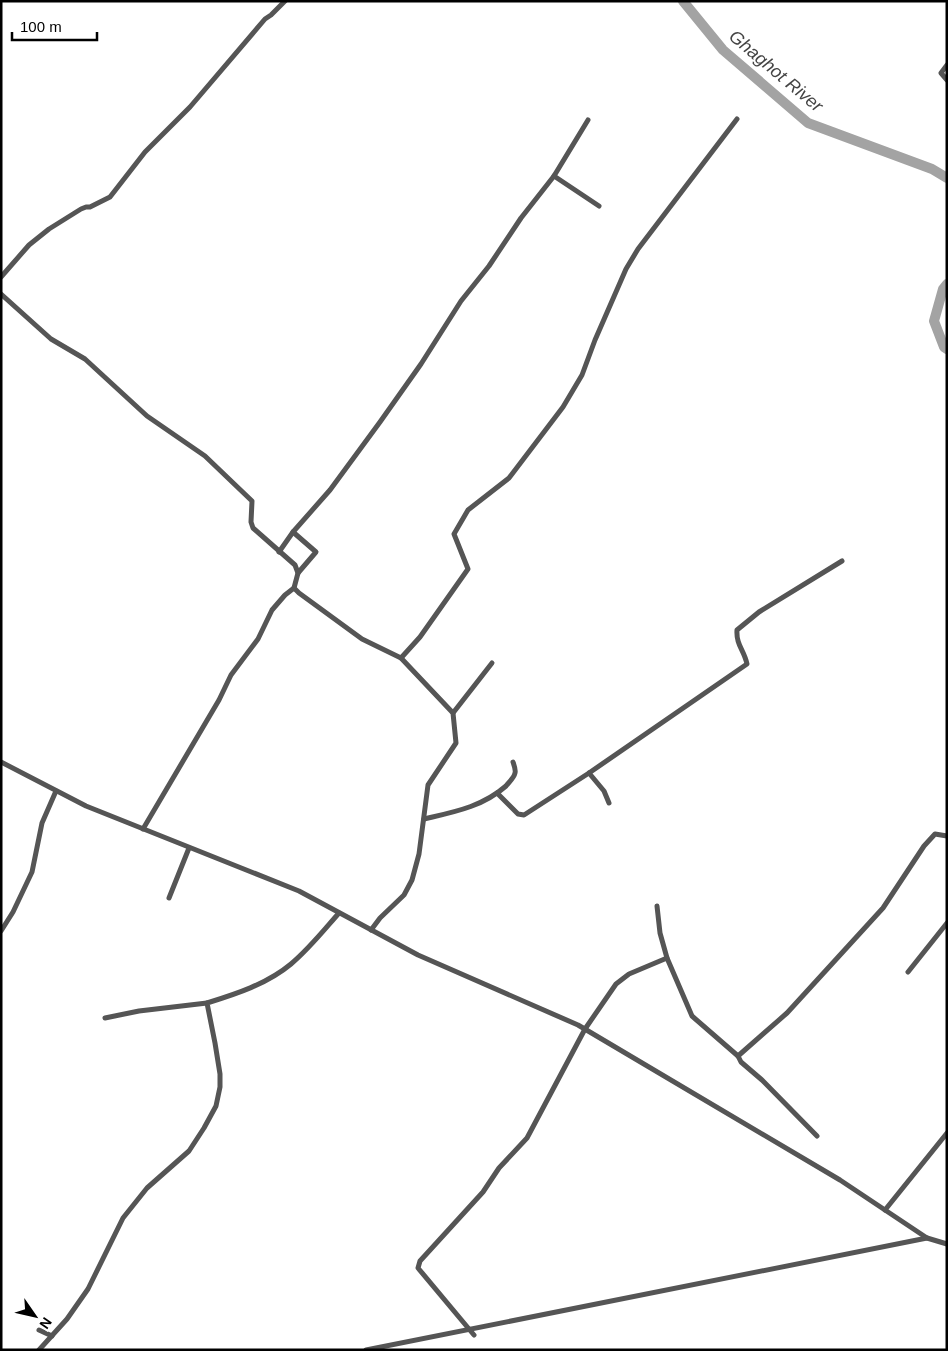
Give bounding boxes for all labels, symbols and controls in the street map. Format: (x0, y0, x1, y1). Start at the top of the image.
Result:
scale bar (12, 10, 98, 42)
text: 100 m (20, 18, 62, 35)
water label: Ghaghot River (725, 26, 828, 117)
north arrow (10, 1291, 60, 1341)
text: N (36, 1315, 55, 1332)

